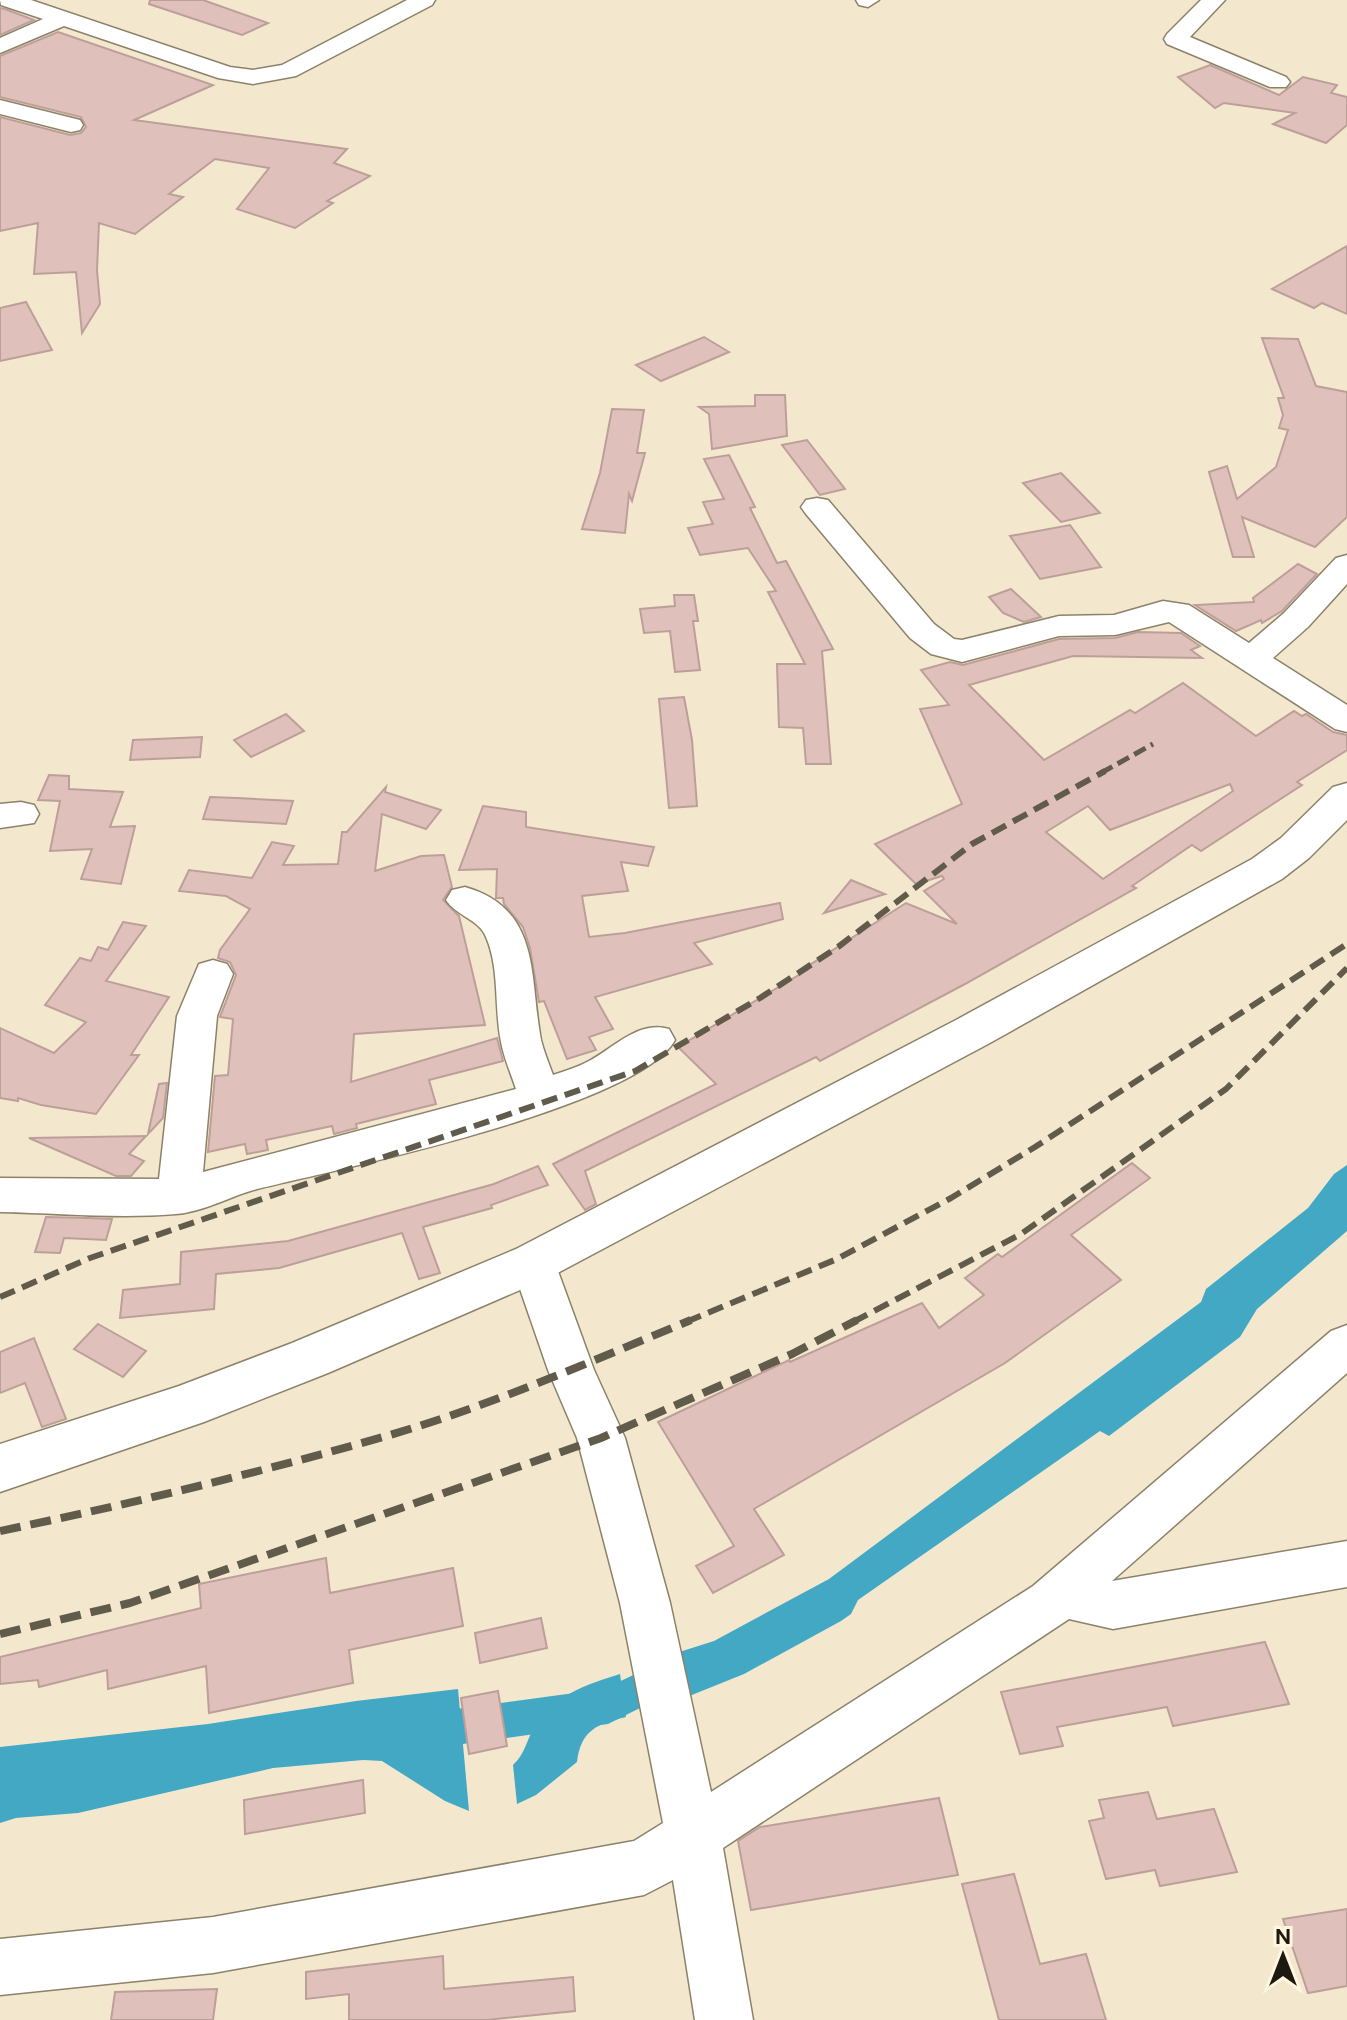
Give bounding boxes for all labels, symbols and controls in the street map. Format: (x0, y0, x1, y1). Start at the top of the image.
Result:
north arrow (1243, 1916, 1323, 1996)
text: N (1275, 1922, 1291, 1951)

